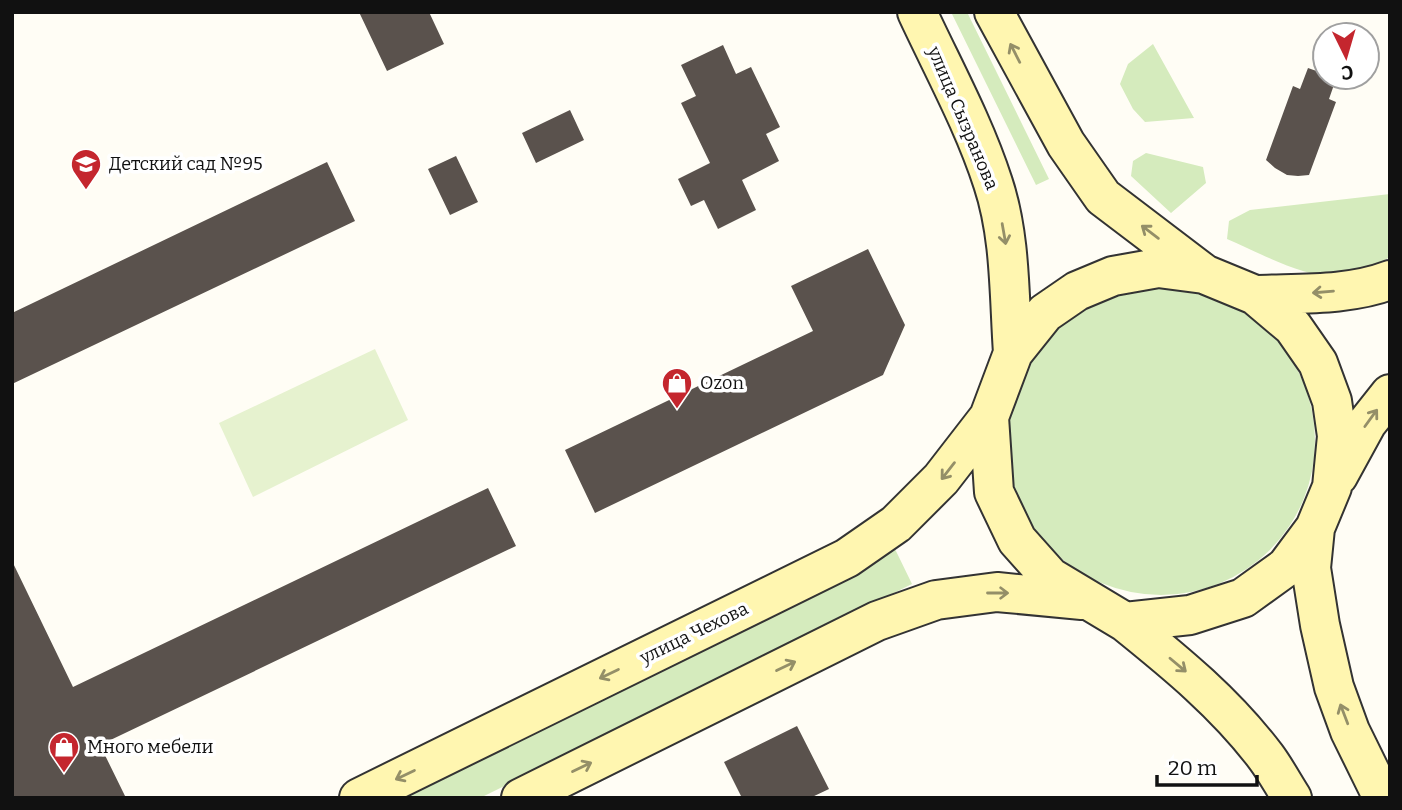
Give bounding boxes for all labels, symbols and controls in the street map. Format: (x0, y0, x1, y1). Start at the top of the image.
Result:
north arrow (1311, 21, 1381, 91)
street label: улица Сызранова (922, 42, 1003, 193)
one-way arrow (1008, 43, 1022, 64)
text: С (1340, 60, 1354, 84)
school or university icon: Детский сад №95 (69, 147, 103, 191)
place label: Детский сад №95 (109, 153, 263, 175)
one-way arrow (998, 222, 1011, 245)
one-way arrow (1141, 225, 1160, 240)
one-way arrow (1312, 286, 1335, 299)
shop icon: Ozon (660, 366, 694, 410)
place label: Ozon (700, 372, 744, 394)
one-way arrow (1364, 409, 1378, 428)
one-way arrow (940, 461, 955, 479)
one-way arrow (986, 586, 1009, 600)
street label: улица Чехова (635, 597, 752, 669)
one-way arrow (1169, 657, 1187, 673)
one-way arrow (775, 659, 795, 673)
one-way arrow (599, 668, 620, 682)
one-way arrow (1336, 703, 1349, 725)
shop icon: Много мебели (47, 730, 81, 774)
place label: Много мебели (87, 736, 214, 758)
scale bar (1157, 744, 1257, 788)
text: 20 m (1168, 755, 1217, 781)
one-way arrow (571, 760, 592, 774)
one-way arrow (395, 769, 416, 783)

